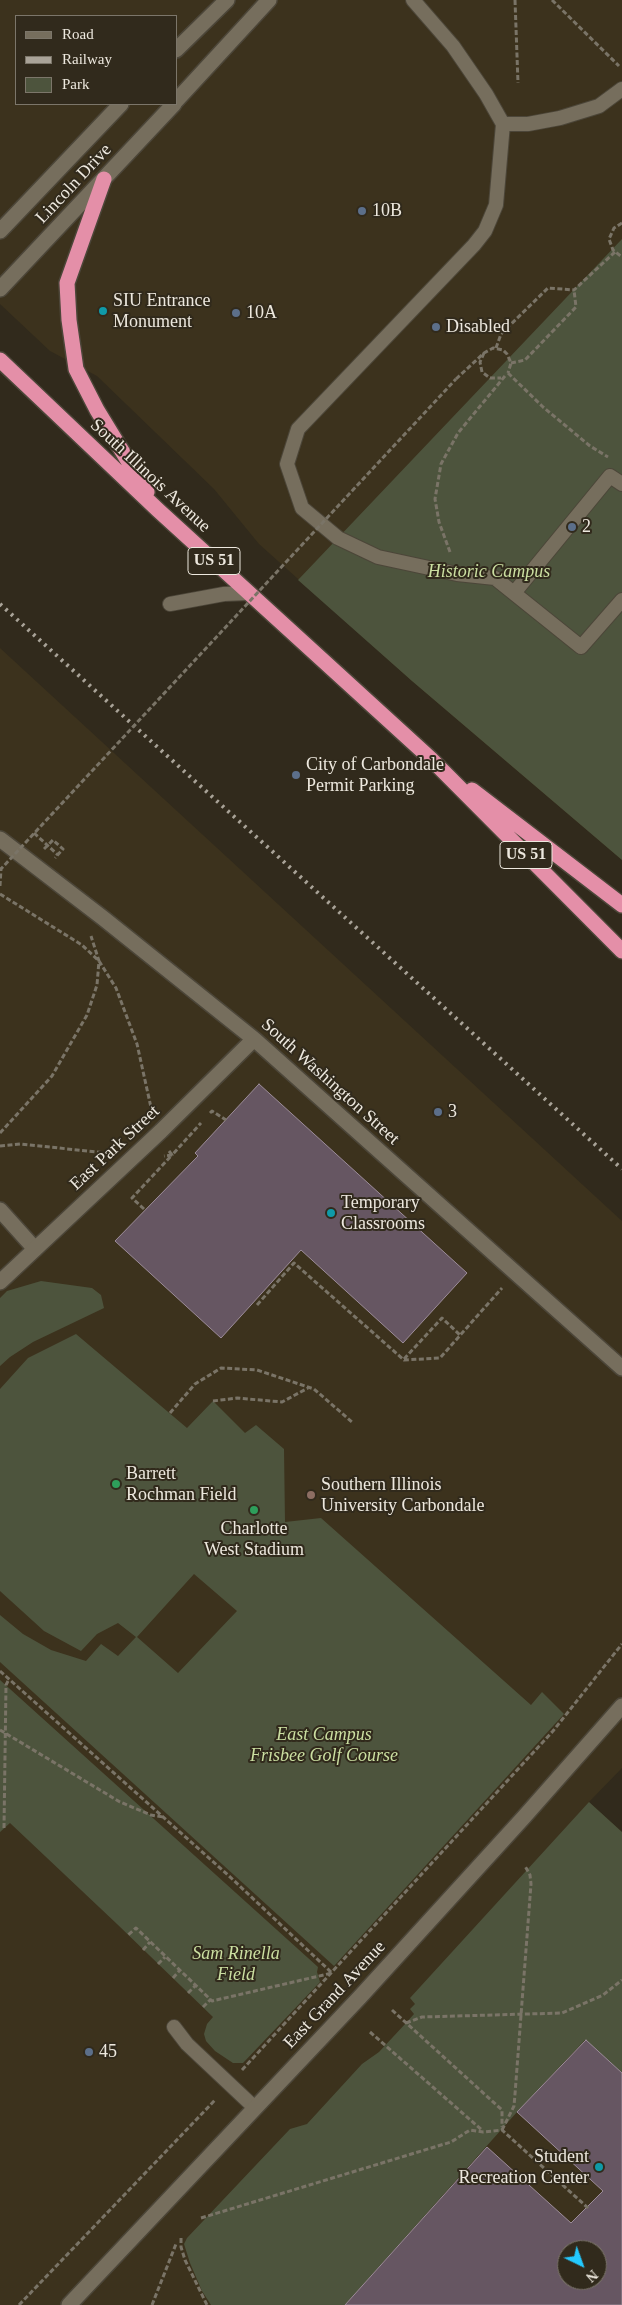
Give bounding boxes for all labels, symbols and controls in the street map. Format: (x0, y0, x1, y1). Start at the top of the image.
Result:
legend (15, 15, 178, 105)
text: Road (62, 26, 94, 42)
text: Railway (62, 51, 112, 67)
text: Park (62, 76, 90, 92)
street label: Lincoln Drive (32, 140, 116, 228)
place label: 10B (372, 200, 402, 222)
marker: 10B (356, 205, 368, 217)
place label: SIU Entrance Monument (113, 290, 210, 332)
place label: 10A (246, 302, 277, 324)
marker: SIU Entrance Monument (97, 305, 109, 317)
marker: 10A (230, 307, 242, 319)
place label: Disabled (446, 316, 510, 338)
marker: Disabled (430, 321, 442, 333)
street label: South Illinois Avenue (85, 415, 215, 537)
place label: 2 (582, 516, 591, 538)
marker: 2 (566, 521, 578, 533)
road number: US 51 (188, 548, 240, 574)
park label: Historic Campus (428, 561, 550, 583)
place label: City of Carbondale Permit Parking (306, 754, 444, 796)
marker: City of Carbondale Permit Parking (290, 769, 302, 781)
road number: US 51 (500, 842, 552, 868)
street label: South Washington Street (256, 1014, 404, 1150)
street label: East Park Street (66, 1101, 164, 1195)
place label: 3 (448, 1101, 457, 1123)
marker: 3 (432, 1106, 444, 1118)
place label: Temporary Classrooms (341, 1192, 425, 1234)
marker: Temporary Classrooms (325, 1207, 337, 1219)
place label: Barrett Rochman Field (126, 1463, 236, 1506)
place label: Southern Illinois University Carbondale (321, 1474, 484, 1516)
marker: Barrett Rochman Field (110, 1478, 122, 1490)
marker: Southern Illinois University Carbondale (305, 1489, 317, 1501)
marker: Charlotte West Stadium (248, 1504, 260, 1516)
place label: Charlotte West Stadium (204, 1518, 304, 1560)
park label: East Campus Frisbee Golf Course (250, 1724, 398, 1766)
street label: East Grand Avenue (279, 1937, 391, 2053)
park label: Sam Rinella Field (192, 1943, 280, 1986)
place label: 45 (99, 2041, 117, 2063)
marker: 45 (83, 2046, 95, 2058)
place label: Student Recreation Center (459, 2146, 589, 2188)
marker: Student Recreation Center (593, 2161, 605, 2173)
north arrow (557, 2240, 607, 2290)
text: N (583, 2267, 600, 2285)

